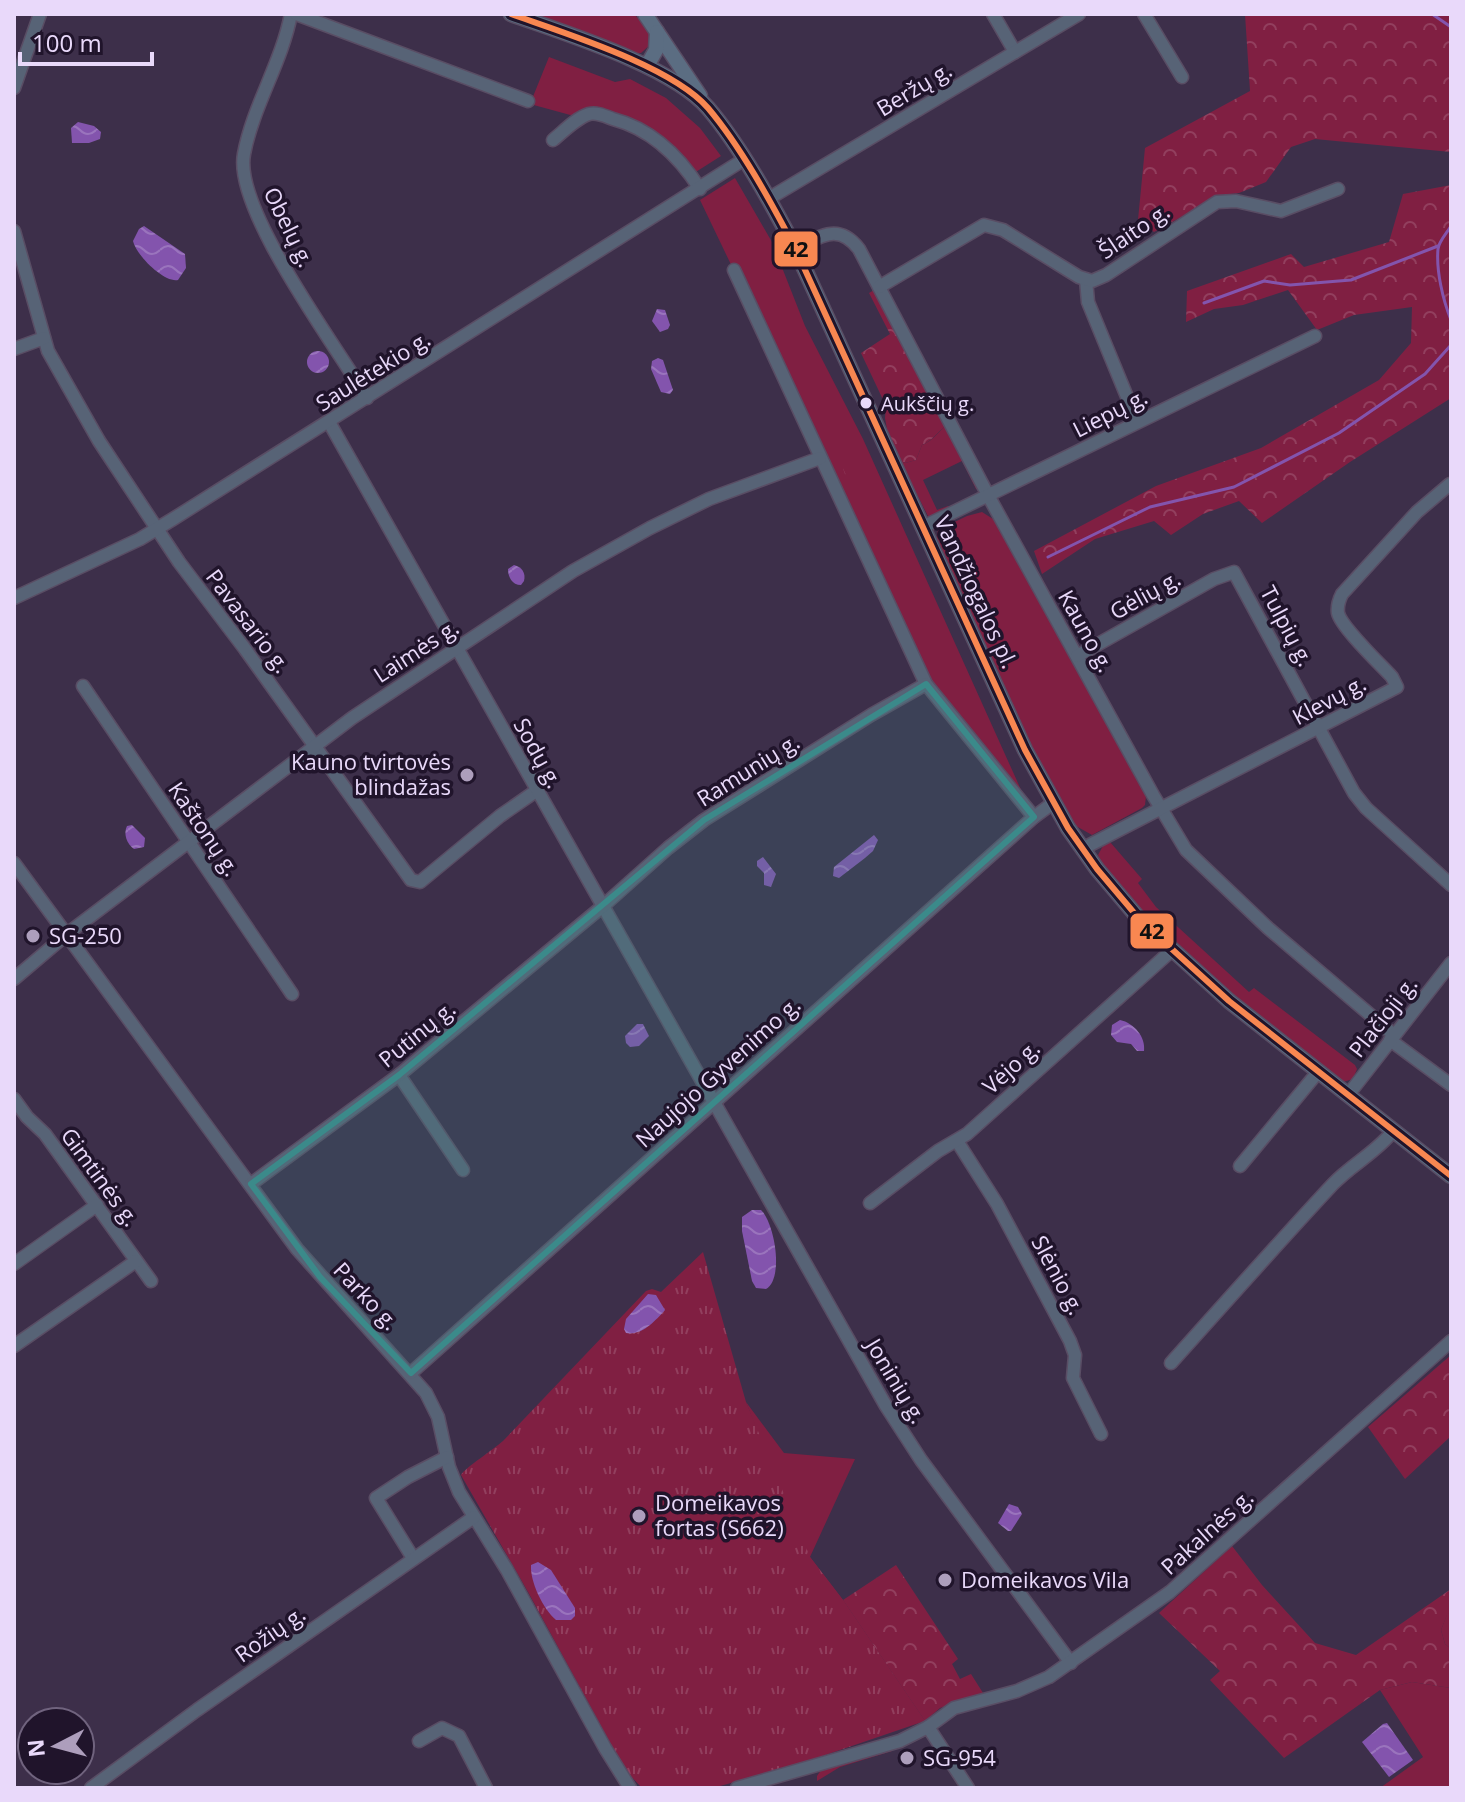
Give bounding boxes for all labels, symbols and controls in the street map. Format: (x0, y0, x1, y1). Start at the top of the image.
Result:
scale bar (20, 16, 152, 66)
text: 100 m (32, 26, 102, 59)
street label: Beržų g. (870, 54, 957, 122)
street label: Obelų g. (258, 182, 322, 272)
street label: Šlaito g. (1092, 195, 1175, 265)
line badge: 42 (773, 230, 819, 268)
text: 42 (783, 233, 809, 263)
street label: Saulėtekio g. (310, 323, 435, 417)
street label: Liepų g. (1067, 381, 1152, 444)
place label: Aukščių g. (881, 390, 974, 417)
marker: Aukščių g. (858, 395, 874, 411)
street label: Vandžiogalos pl. (928, 510, 1025, 673)
street label: Pavasario g. (200, 562, 298, 678)
street label: Gėlių g. (1104, 562, 1185, 626)
street label: Tulpių g. (1254, 580, 1322, 671)
street label: Kauno g. (1052, 584, 1122, 677)
street label: Laimės g. (367, 611, 464, 689)
street label: Klevų g. (1286, 667, 1371, 731)
street label: Sodų g. (507, 712, 570, 793)
street label: Ramunių g. (690, 726, 804, 813)
place label: Kauno tvirtovės blindažas (291, 746, 451, 801)
marker: Kauno tvirtovės blindažas (458, 766, 476, 784)
street label: Kaštonų g. (162, 775, 247, 881)
line badge: 42 (1129, 912, 1175, 950)
text: 42 (1139, 915, 1165, 945)
place label: SG-250 (49, 920, 122, 950)
marker: SG-250 (24, 927, 42, 945)
street label: Plačioji g. (1341, 970, 1423, 1063)
street label: Naujojo Gyvenimo g. (629, 989, 806, 1153)
street label: Putinų g. (372, 993, 461, 1073)
street label: Vėjo g. (975, 1032, 1046, 1100)
street label: Gimtinės g. (55, 1121, 147, 1232)
street label: Slėnio g. (1026, 1230, 1092, 1319)
street label: Parko g. (328, 1255, 406, 1336)
street label: Joninių g. (859, 1331, 934, 1429)
street label: Pakalnės g. (1154, 1482, 1259, 1581)
place label: Domeikavos fortas (S662) (655, 1487, 784, 1542)
marker: Domeikavos fortas (S662) (630, 1507, 648, 1525)
place label: Domeikavos Vila (961, 1564, 1129, 1594)
marker: Domeikavos Vila (936, 1571, 954, 1589)
street label: Rožių g. (228, 1598, 311, 1668)
north arrow (16, 1706, 96, 1786)
text: N (19, 1738, 51, 1759)
place label: SG-954 (923, 1742, 996, 1772)
marker: SG-954 (898, 1749, 916, 1767)

